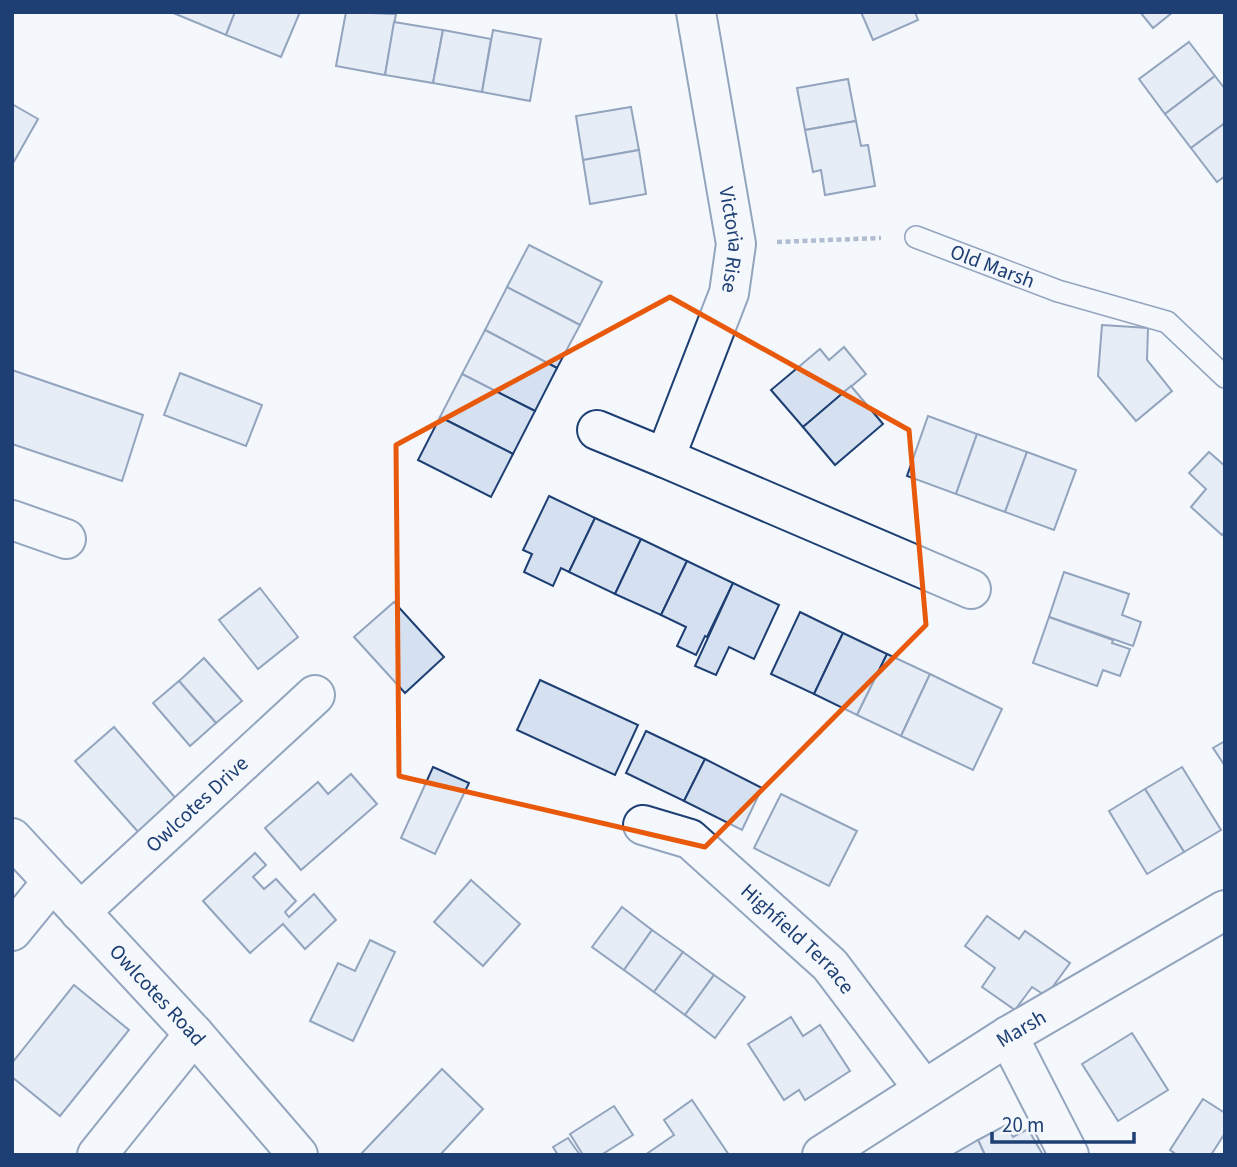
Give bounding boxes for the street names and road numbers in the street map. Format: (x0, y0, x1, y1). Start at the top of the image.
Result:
street label: Victoria Rise (711, 184, 751, 295)
street label: Old Marsh (946, 236, 1039, 296)
street label: Owlcotes Drive (139, 749, 255, 859)
street label: Highfield Terrace (734, 877, 862, 1000)
street label: Owlcotes Road (102, 937, 213, 1052)
street label: Marsh (990, 1002, 1052, 1055)

